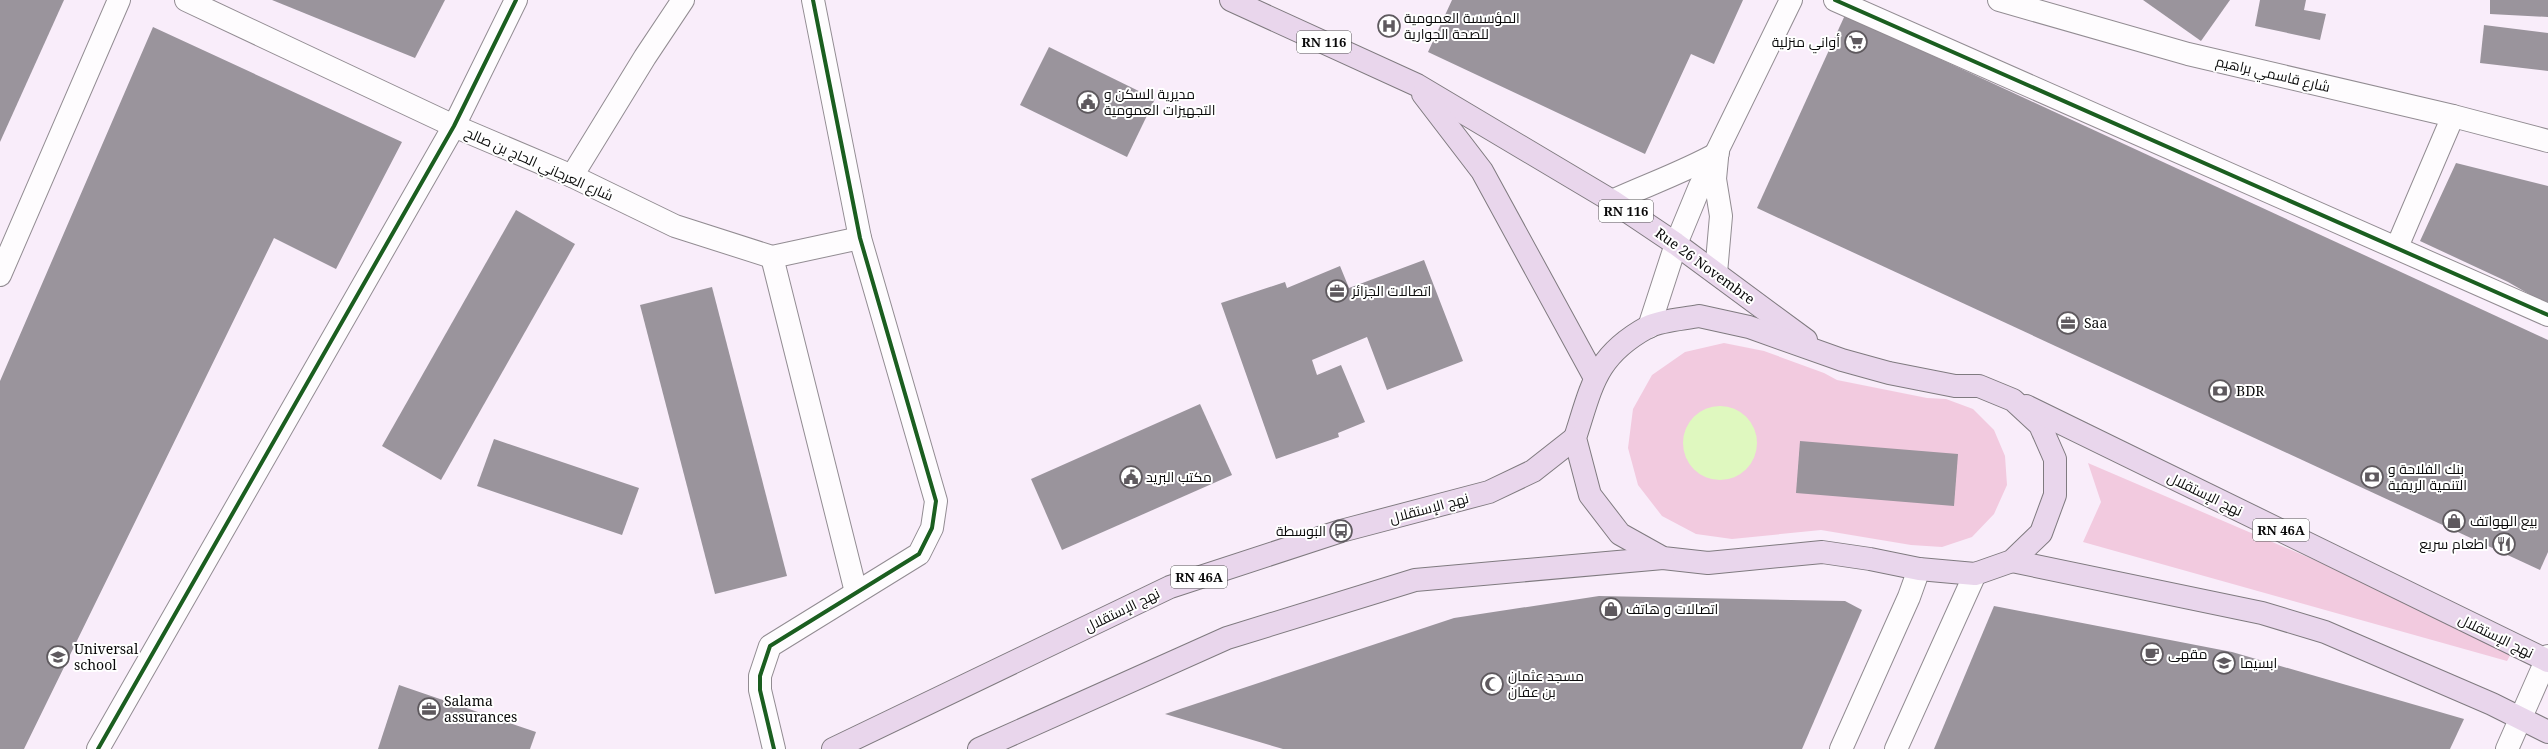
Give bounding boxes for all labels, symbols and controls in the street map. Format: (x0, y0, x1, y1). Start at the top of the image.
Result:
place label: المؤسسة العمومية للصحة الجوارية (1404, 8, 1520, 43)
hospital icon: المؤسسة العمومية للصحة الجوارية (1376, 13, 1402, 39)
supermarket icon: أواني منزلية (1843, 29, 1869, 55)
road number: RN 116 (1297, 31, 1351, 53)
place label: أواني منزلية (1772, 32, 1840, 54)
street label: شارع قاسمي براهيم (2213, 51, 2332, 99)
place label: مديرية السكن و التجهيزات العمومية (1104, 84, 1215, 119)
public building icon: مديرية السكن و التجهيزات العمومية (1075, 89, 1101, 115)
street label: شارع العرجاني الحاج بن صالح (461, 122, 616, 208)
road number: RN 116 (1599, 200, 1653, 222)
street label: Rue 26 Novembre (1652, 223, 1759, 308)
office icon: اتصالات الجزائر (1324, 278, 1350, 304)
place label: اتصالات الجزائر (1351, 281, 1431, 300)
office icon: Saa (2055, 310, 2081, 336)
place label: Saa (2084, 313, 2107, 332)
bank icon: BDR (2207, 378, 2233, 404)
place label: BDR (2236, 381, 2265, 400)
place label: بنك الفلاحة و التنمية الريفية (2388, 459, 2467, 494)
public building icon: مكتب البريد (1118, 464, 1144, 490)
bank icon: بنك الفلاحة و التنمية الريفية (2359, 464, 2385, 490)
place label: مكتب البريد (1146, 467, 1212, 486)
street label: نهج الإستقلال (2164, 467, 2246, 520)
street label: نهج الإستقلال (1387, 488, 1471, 527)
shop icon: بيع الهواتف (2441, 508, 2467, 534)
place label: بيع الهواتف (2470, 511, 2538, 530)
bus stop icon: البوسطة (1328, 518, 1354, 544)
road number: RN 46A (2253, 519, 2309, 541)
place label: البوسطة (1276, 521, 1326, 540)
restaurant icon: اطعام سريع (2491, 531, 2517, 557)
place label: اطعام سريع (2419, 534, 2488, 554)
road number: RN 46A (1171, 566, 1227, 588)
street label: نهج الإستقلال (1081, 583, 1163, 636)
shop icon: اتصالات و هاتف (1598, 596, 1624, 622)
place label: اتصالات و هاتف (1626, 599, 1718, 618)
street label: نهج الإستقلال (2455, 609, 2537, 662)
place label: Universal school (74, 639, 139, 674)
cafe icon: مقهى (2139, 641, 2165, 667)
school or university icon: Universal school (45, 644, 71, 670)
place label: مقهى (2168, 644, 2208, 663)
school or university icon: ابسيما (2211, 650, 2237, 676)
place label: ابسيما (2240, 653, 2277, 672)
place label: مسجد عثمان بن عفان (1508, 666, 1584, 701)
mosque icon: مسجد عثمان بن عفان (1479, 671, 1505, 697)
place label: Salama assurances (444, 691, 517, 726)
office icon: Salama assurances (416, 696, 442, 722)

